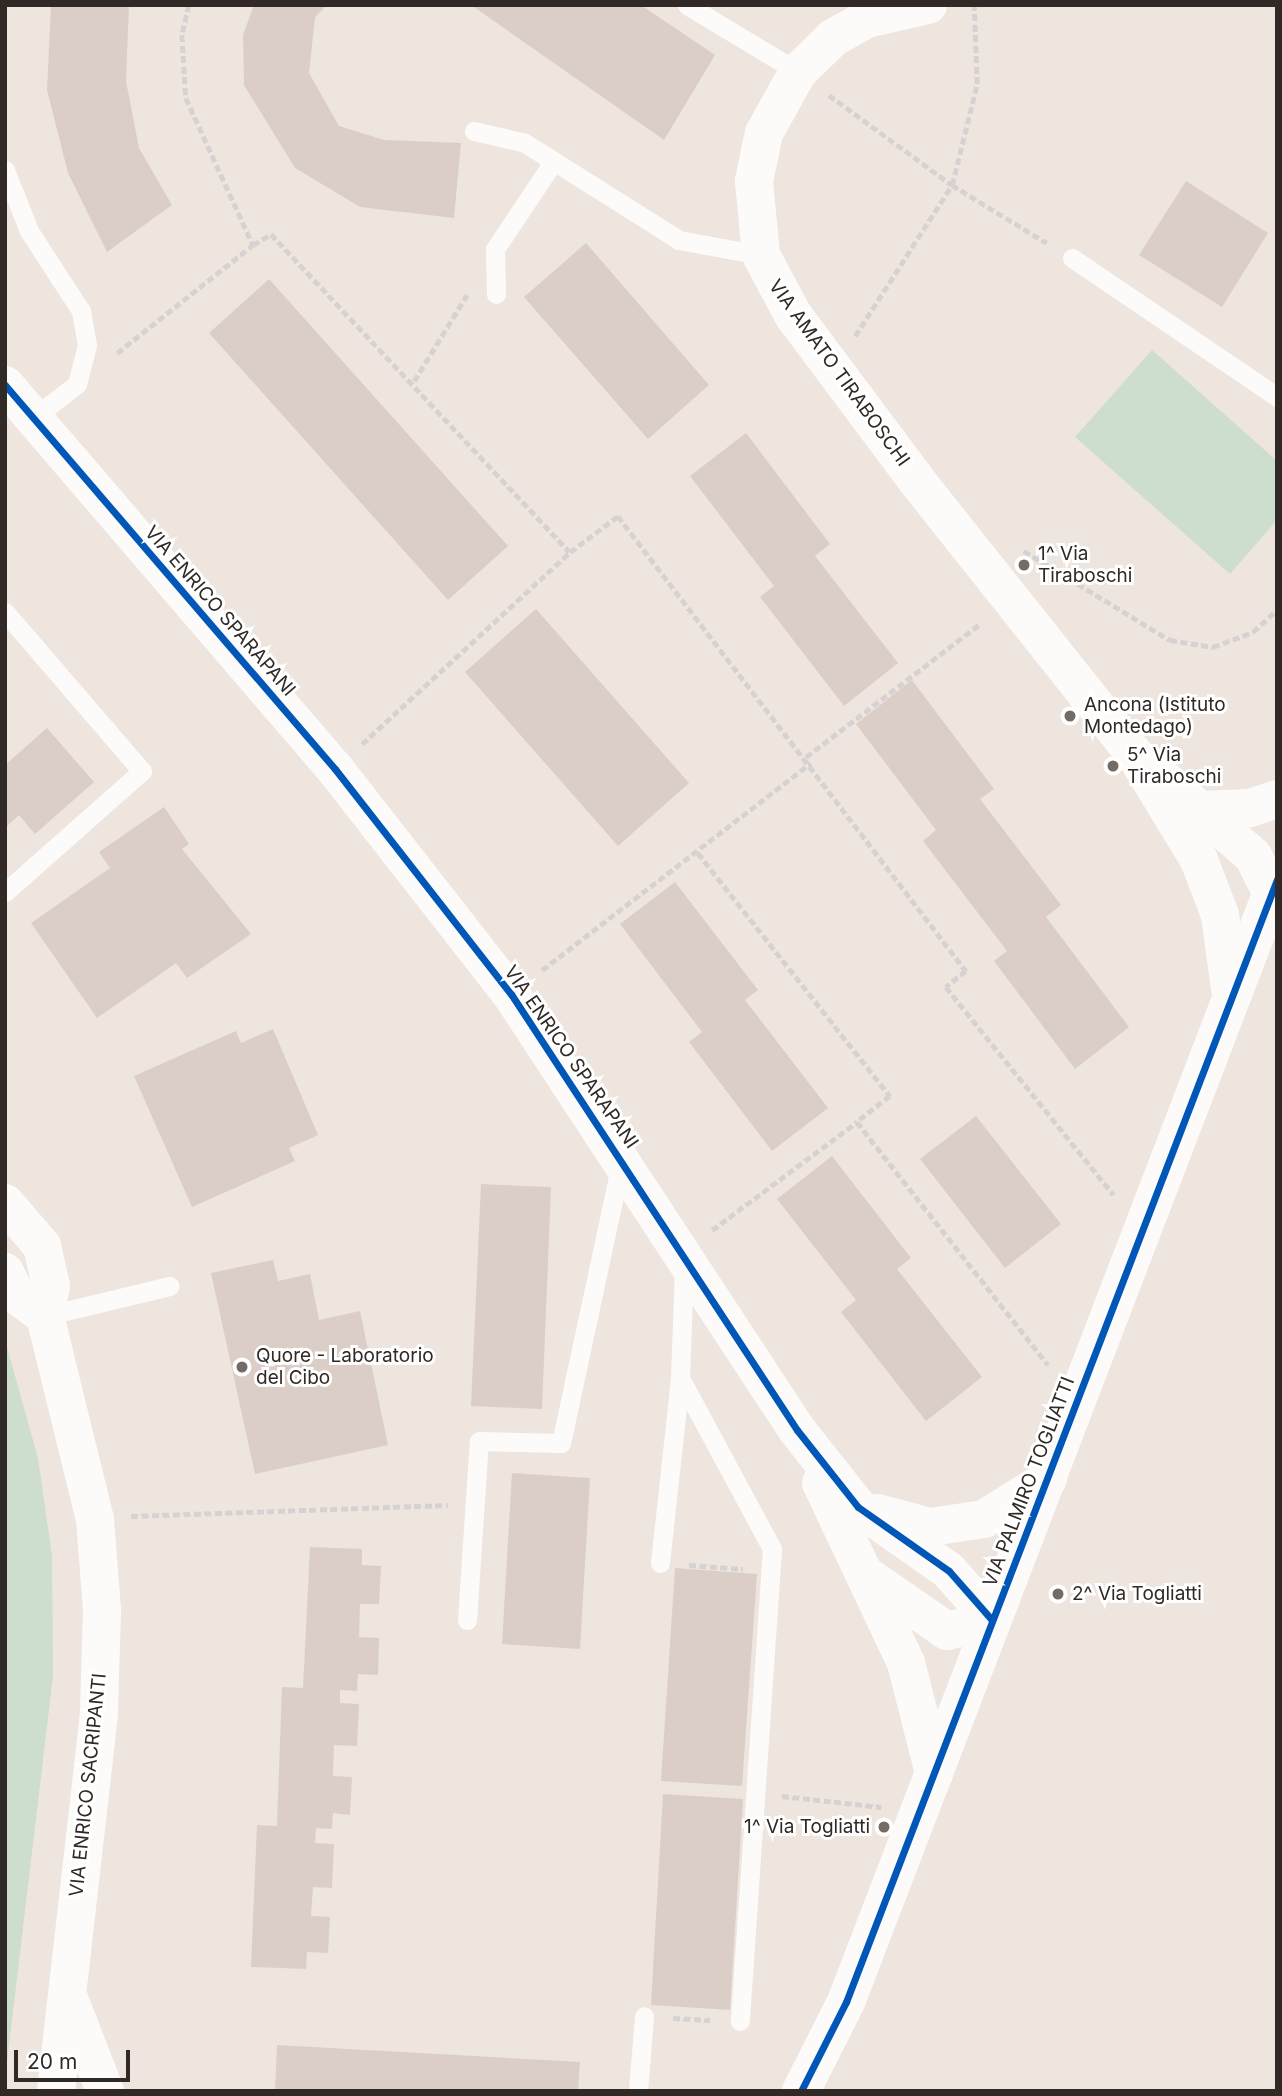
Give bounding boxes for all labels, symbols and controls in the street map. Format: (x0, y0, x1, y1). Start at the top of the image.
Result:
street label: VIA AMATO TIRABOSCHI (764, 275, 914, 471)
street label: VIA ENRICO SPARAPANI (140, 521, 300, 701)
place label: 1^ Via Tiraboschi (1038, 543, 1132, 587)
marker: 1^ Via Tiraboschi (1016, 557, 1032, 573)
place label: Ancona (Istituto Montedago) (1084, 694, 1226, 738)
marker: Ancona (Istituto Montedago) (1062, 708, 1078, 724)
place label: 5^ Via Tiraboschi (1127, 744, 1221, 788)
marker: 5^ Via Tiraboschi (1105, 758, 1121, 774)
street label: VIA ENRICO SPARAPANI (499, 961, 643, 1153)
place label: Quore - Laboratorio del Cibo (256, 1345, 434, 1389)
marker: Quore - Laboratorio del Cibo (234, 1359, 250, 1375)
street label: VIA PALMIRO TOGLIATTI (978, 1374, 1080, 1590)
place label: 2^ Via Togliatti (1072, 1583, 1202, 1605)
marker: 2^ Via Togliatti (1050, 1586, 1066, 1602)
street label: VIA ENRICO SACRIPANTI (65, 1672, 111, 1898)
place label: 1^ Via Togliatti (744, 1816, 870, 1838)
marker: 1^ Via Togliatti (876, 1819, 892, 1835)
scale bar (18, 2036, 133, 2080)
text: 20 m (27, 2049, 77, 2074)

